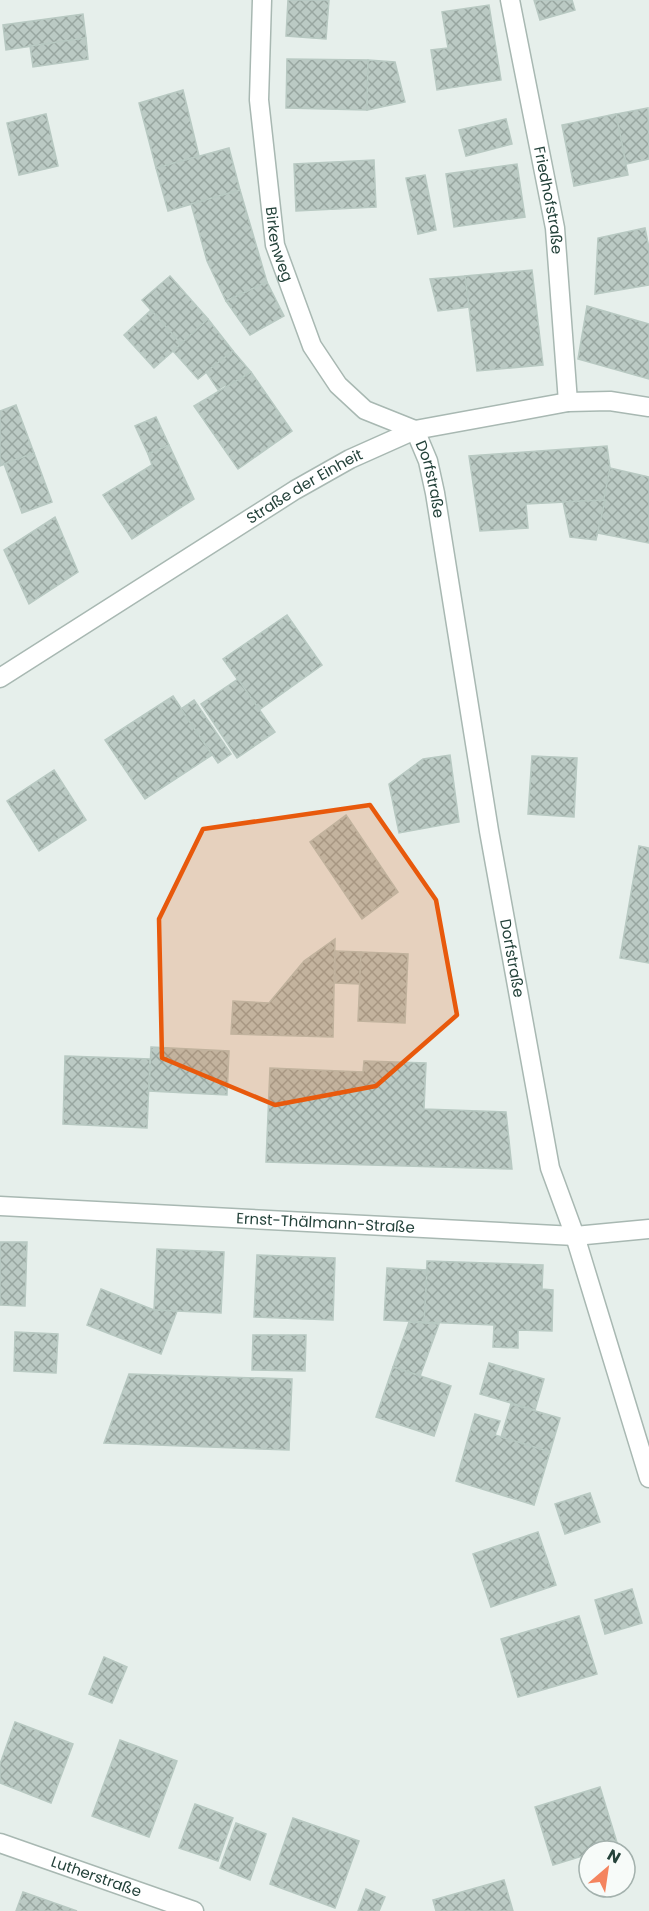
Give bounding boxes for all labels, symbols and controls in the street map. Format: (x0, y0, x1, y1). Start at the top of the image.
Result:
street label: Friedhofstraße (529, 145, 568, 255)
street label: Birkenweg (261, 206, 299, 285)
street label: Dorfstraße (411, 437, 450, 520)
street label: Straße der Einheit (242, 444, 366, 528)
street label: Dorfstraße (495, 917, 530, 999)
street label: Ernst-Thälmann-Straße (236, 1207, 415, 1238)
north arrow (577, 1839, 637, 1899)
text: N (603, 1843, 625, 1869)
street label: Lutherstraße (48, 1851, 145, 1902)

